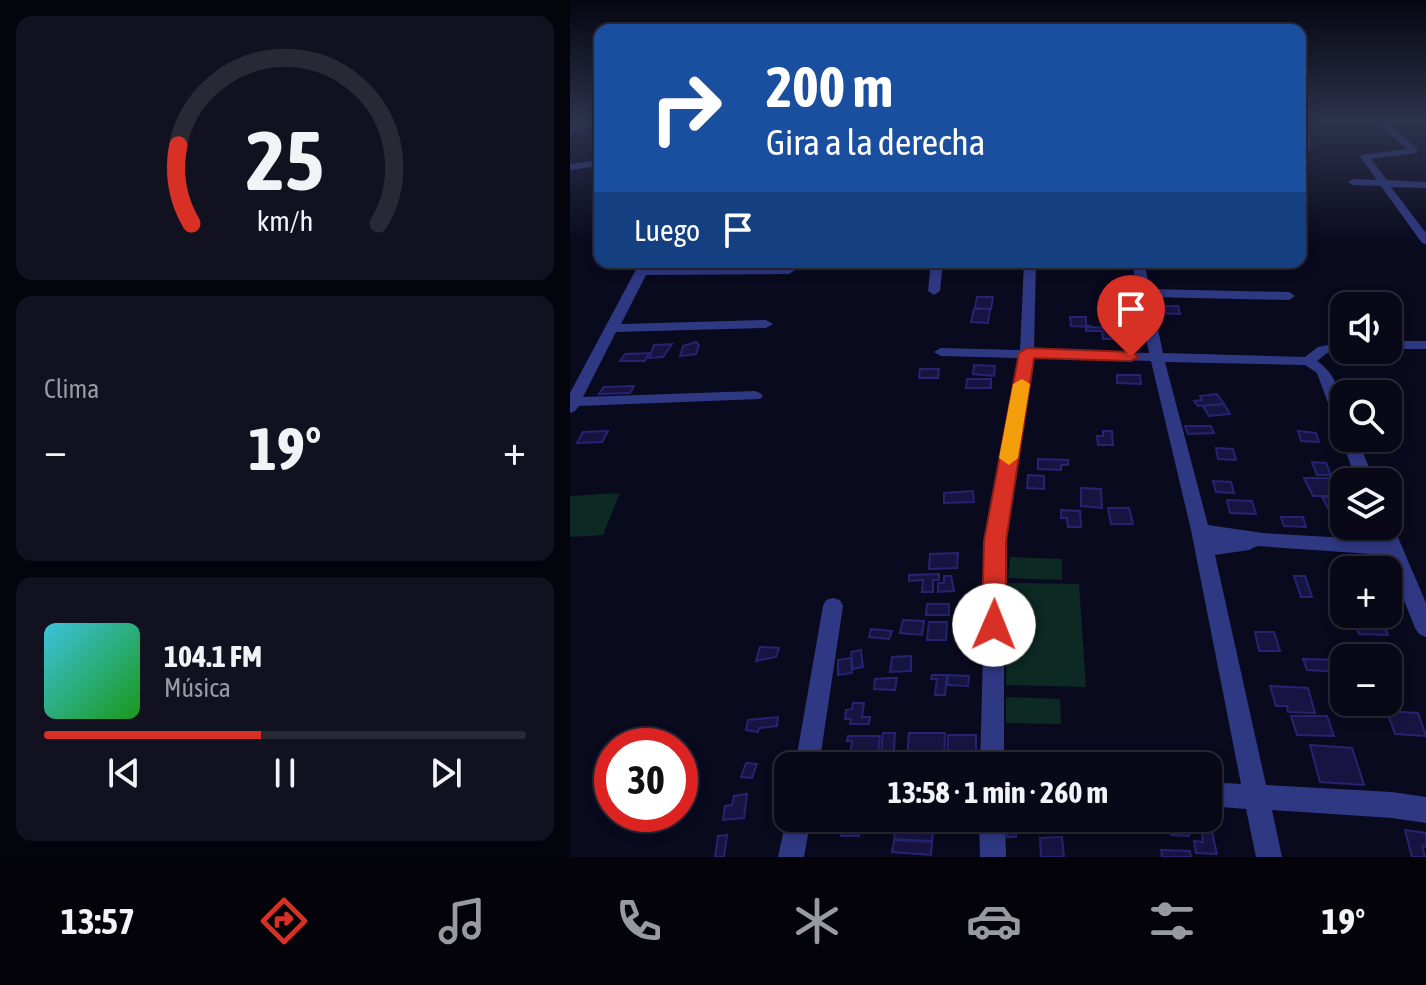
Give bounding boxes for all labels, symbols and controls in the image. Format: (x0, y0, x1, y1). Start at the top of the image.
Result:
text: 200 m (766, 55, 893, 119)
icon: right (634, 56, 738, 160)
text: 25 (246, 112, 324, 208)
text: Gira a la derecha (766, 121, 986, 163)
text: km/h (257, 204, 313, 237)
icon: arrive (716, 208, 760, 252)
text: Luego (634, 213, 700, 247)
pin (1097, 275, 1165, 357)
icon: arrive (1109, 287, 1153, 331)
map controls (1330, 292, 1402, 716)
button: sound (1330, 292, 1402, 364)
text: Clima (44, 374, 99, 404)
button: search (1330, 380, 1402, 452)
text: 19° (249, 414, 321, 483)
text: − (44, 424, 67, 474)
text: + (503, 424, 526, 474)
button: layers (1330, 468, 1402, 540)
button: + (1330, 556, 1402, 628)
position arrow (952, 583, 1036, 667)
text: 104.1 FM (164, 639, 262, 673)
button: − (1330, 644, 1402, 716)
text: Música (164, 673, 231, 703)
speed limit sign: 30 (594, 728, 698, 832)
icon: previous (102, 751, 146, 795)
icon: pause (263, 751, 307, 795)
icon: next (424, 751, 468, 795)
text: 13:58 · 1 min · 260 m (888, 775, 1108, 809)
icon: directions (256, 893, 312, 949)
icon: music (434, 893, 490, 949)
icon: phone (611, 893, 667, 949)
icon: climate (789, 893, 845, 949)
icon: car (966, 893, 1022, 949)
icon: filters (1144, 893, 1200, 949)
text: 13:57 (61, 900, 135, 942)
text: 19° (1321, 900, 1365, 942)

